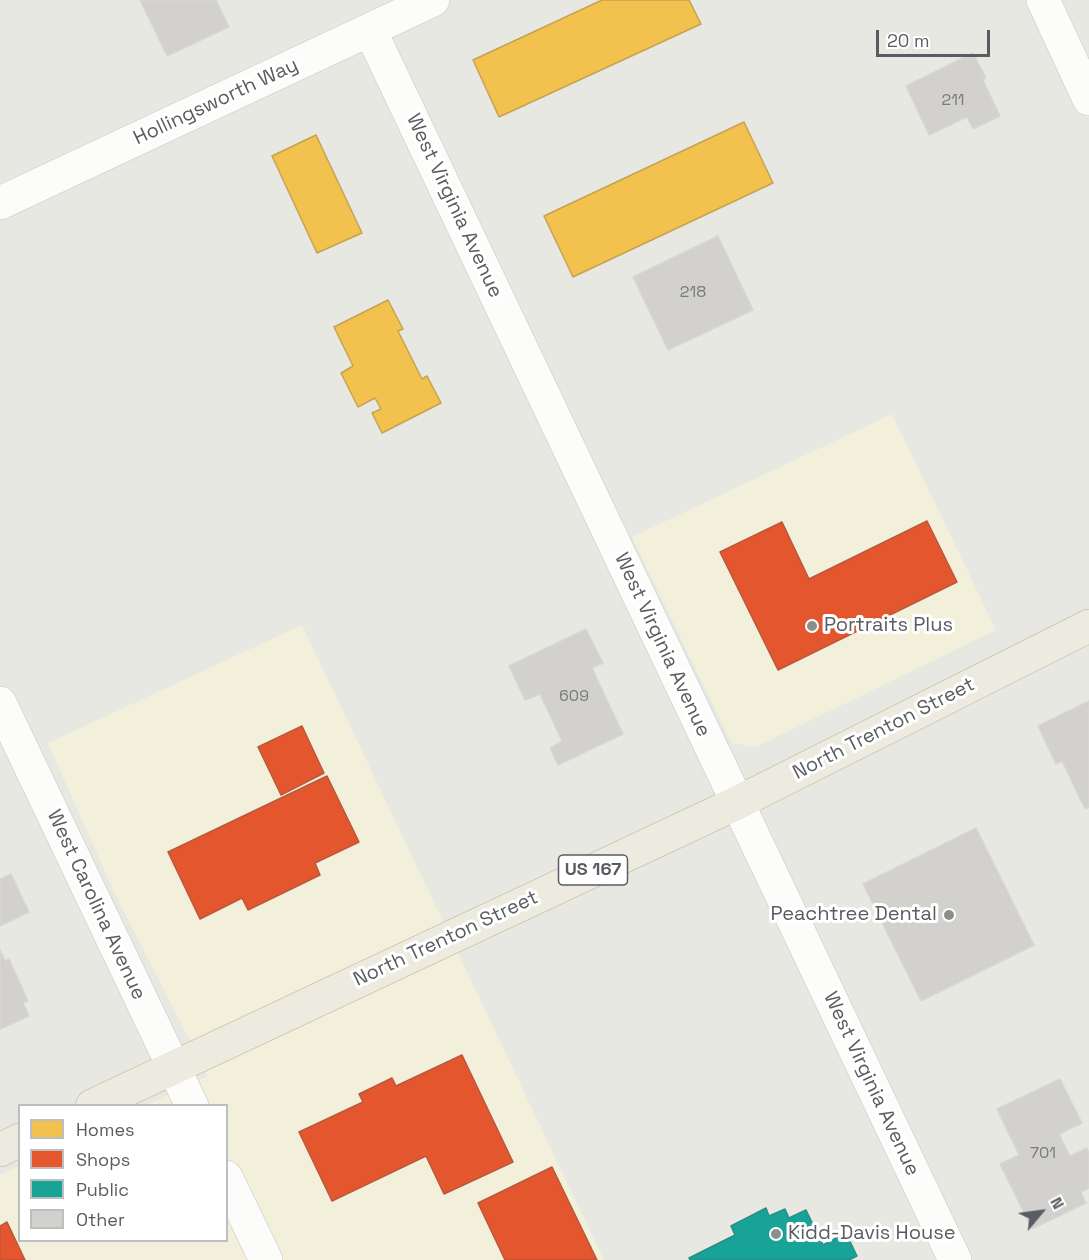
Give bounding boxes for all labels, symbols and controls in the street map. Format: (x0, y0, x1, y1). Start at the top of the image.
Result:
scale bar (879, 18, 993, 56)
text: 20 m (887, 29, 930, 52)
street label: Hollingsworth Way (130, 53, 302, 151)
house number: 211 (941, 91, 965, 111)
street label: West Virginia Avenue (401, 110, 507, 302)
house number: 218 (680, 283, 706, 303)
street label: West Virginia Avenue (609, 549, 715, 741)
place label: Portraits Plus (824, 614, 953, 638)
marker: Portraits Plus (805, 619, 819, 633)
street label: North Trenton Street (789, 673, 979, 785)
house number: 609 (559, 687, 589, 707)
street label: West Carolina Avenue (41, 806, 151, 1004)
road number: US 167 (558, 855, 628, 885)
street label: North Trenton Street (350, 886, 542, 992)
place label: Peachtree Dental (770, 903, 937, 927)
marker: Peachtree Dental (942, 908, 956, 922)
street label: West Virginia Avenue (818, 988, 924, 1180)
legend (18, 1104, 228, 1242)
text: Homes (76, 1118, 135, 1141)
house number: 701 (1030, 1144, 1056, 1164)
text: Shops (76, 1148, 130, 1171)
text: Public (76, 1178, 129, 1201)
north arrow (1011, 1182, 1071, 1242)
text: N (1045, 1193, 1069, 1213)
text: Other (76, 1208, 125, 1231)
place label: Kidd-Davis House (788, 1222, 956, 1246)
marker: Kidd-Davis House (769, 1227, 783, 1241)

